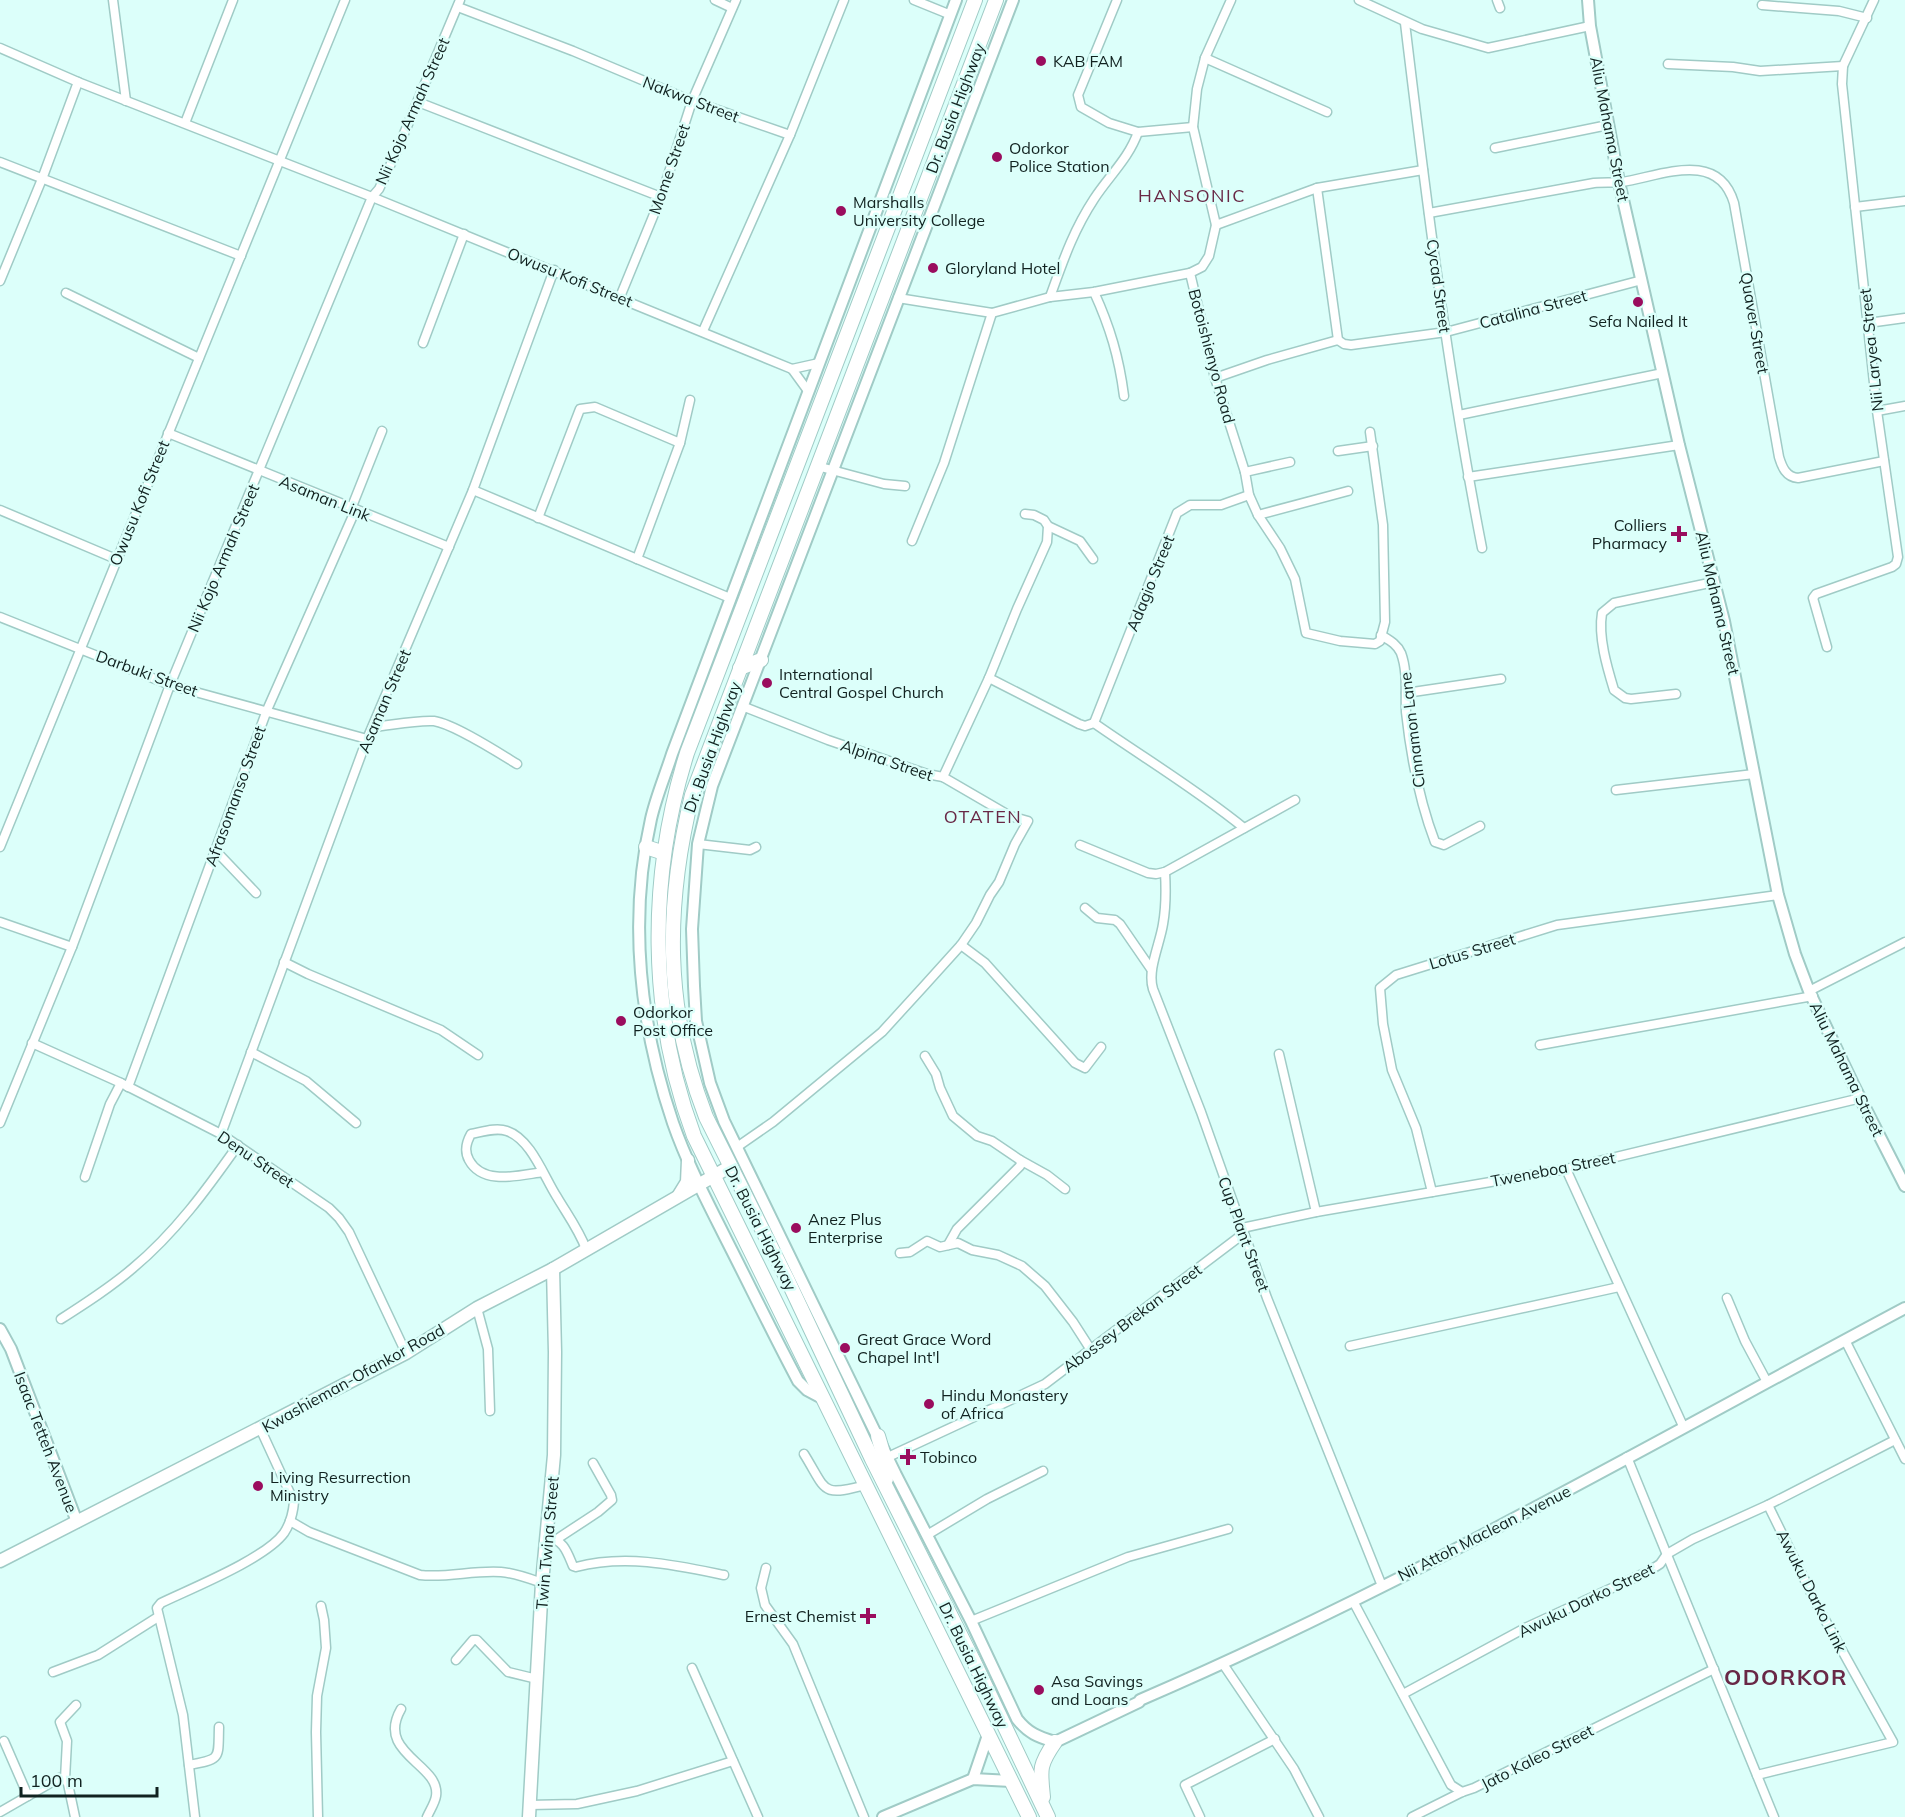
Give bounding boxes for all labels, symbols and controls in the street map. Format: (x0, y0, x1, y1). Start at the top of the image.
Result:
street label: Nii Kojo Armah Street (371, 34, 454, 188)
street label: Dr. Busia Highway (921, 40, 989, 176)
place label: KAB FAM (1053, 51, 1123, 71)
marker: KAB FAM (1034, 54, 1048, 68)
street label: Aliu Mahama Street (1586, 55, 1634, 204)
street label: Nakwa Street (640, 72, 742, 127)
street label: Mome Street (644, 121, 694, 217)
place label: Odorkor Police Station (1009, 138, 1110, 176)
marker: Odorkor Police Station (990, 150, 1004, 164)
district label: HANSONIC (1138, 184, 1246, 207)
place label: Marshalls University College (853, 192, 985, 230)
marker: Marshalls University College (834, 204, 848, 218)
street label: Cycad Street (1423, 238, 1456, 335)
street label: Owusu Kofi Street (504, 243, 636, 311)
place label: Gloryland Hotel (945, 258, 1060, 278)
marker: Gloryland Hotel (926, 261, 940, 275)
street label: Quaver Street (1736, 271, 1774, 376)
street label: Catalina Street (1477, 285, 1589, 333)
street label: Botoishienyo Road (1184, 287, 1240, 425)
street label: Nii Laryea Street (1855, 287, 1887, 412)
marker: Sefa Nailed It (1631, 295, 1645, 309)
place label: Sefa Nailed It (1588, 311, 1688, 331)
street label: Owusu Kofi Street (105, 437, 173, 569)
street label: Asaman Link (276, 471, 374, 526)
street label: Nii Kojo Armah Street (183, 481, 263, 635)
place label: Colliers Pharmacy (1592, 515, 1668, 553)
marker: Colliers Pharmacy (1672, 527, 1686, 541)
street label: Aliu Mahama Street (1692, 529, 1744, 677)
street label: Adagio Street (1122, 532, 1179, 634)
street label: Darbuki Street (93, 645, 201, 701)
street label: Asaman Street (353, 646, 415, 756)
place label: International Central Gospel Church (779, 664, 944, 702)
street label: Cinnamon Lane (1395, 671, 1429, 789)
marker: International Central Gospel Church (760, 676, 774, 690)
street label: Dr. Busia Highway (679, 678, 745, 815)
street label: Afrasomanso Street (200, 723, 270, 869)
street label: Alpina Street (838, 735, 936, 785)
district label: OTATEN (944, 805, 1022, 828)
street label: Lotus Street (1427, 928, 1518, 974)
street label: Aliu Mahama Street (1806, 998, 1888, 1140)
place label: Odorkor Post Office (633, 1002, 713, 1040)
marker: Odorkor Post Office (614, 1014, 628, 1028)
street label: Denu Street (214, 1126, 298, 1192)
street label: Tweneboa Street (1489, 1147, 1617, 1191)
street label: Dr. Busia Highway (721, 1162, 801, 1294)
street label: Cup Plant Street (1214, 1174, 1274, 1295)
place label: Anez Plus Enterprise (808, 1209, 883, 1247)
marker: Anez Plus Enterprise (789, 1221, 803, 1235)
street label: Abossey Brekan Street (1059, 1259, 1206, 1377)
street label: Kwashieman-Ofankor Road (258, 1319, 448, 1437)
place label: Great Grace Word Chapel Int'l (857, 1329, 991, 1367)
marker: Great Grace Word Chapel Int'l (838, 1341, 852, 1355)
street label: Isaac Tetteh Avenue (10, 1369, 82, 1515)
place label: Hindu Monastery of Africa (941, 1385, 1069, 1423)
marker: Hindu Monastery of Africa (922, 1397, 936, 1411)
place label: Tobinco (920, 1447, 977, 1467)
marker: Tobinco (901, 1450, 915, 1464)
place label: Living Resurrection Ministry (270, 1467, 411, 1505)
street label: Twin Twina Street (531, 1475, 563, 1610)
marker: Living Resurrection Ministry (251, 1479, 265, 1493)
street label: Nii Attoh Maclean Avenue (1394, 1481, 1574, 1585)
street label: Awuku Darko Link (1772, 1526, 1852, 1656)
street label: Awuku Darko Street (1515, 1558, 1658, 1642)
street label: Dr. Busia Highway (935, 1599, 1013, 1732)
place label: Ernest Chemist (745, 1606, 856, 1626)
marker: Ernest Chemist (861, 1609, 875, 1623)
district label: ODORKOR (1724, 1663, 1848, 1691)
place label: Asa Savings and Loans (1051, 1671, 1143, 1709)
marker: Asa Savings and Loans (1032, 1683, 1046, 1697)
street label: Jato Kaleo Street (1477, 1720, 1597, 1794)
scale bar (21, 1760, 158, 1798)
text: 100 m (30, 1769, 83, 1792)

